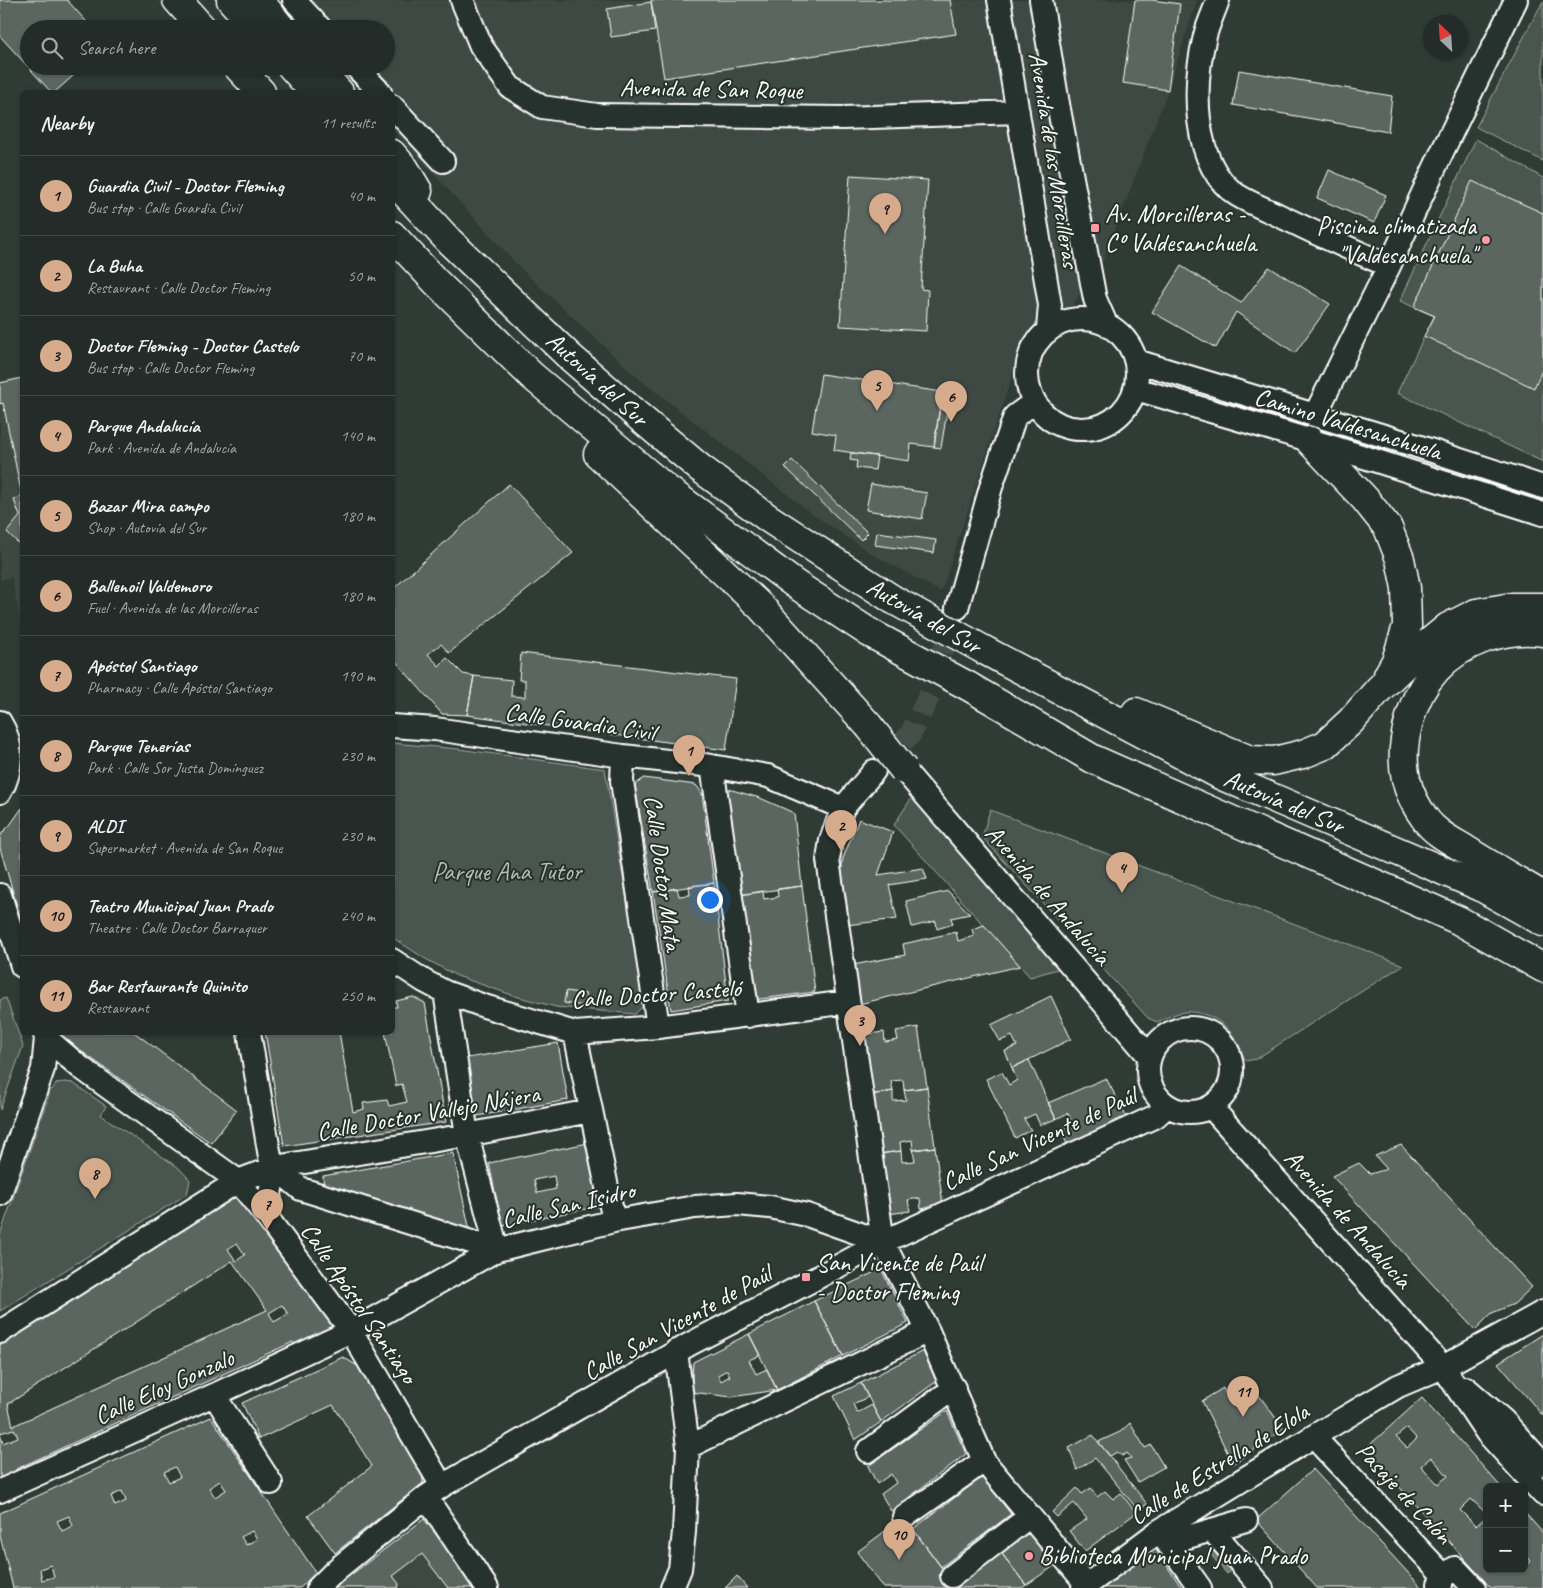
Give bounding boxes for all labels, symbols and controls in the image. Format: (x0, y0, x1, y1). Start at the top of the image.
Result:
north arrow (1423, 15, 1468, 60)
search box (20, 20, 395, 75)
icon: search (38, 34, 66, 62)
text: Search here (78, 36, 155, 60)
street label: Avenida de las Morcilleras (1021, 50, 1087, 272)
street label: Avenida de San Roque (620, 71, 804, 107)
text: Nearby (40, 110, 93, 136)
text: 11 results (321, 113, 375, 133)
text: Guardia Civil - Doctor Fleming (87, 174, 284, 198)
text: 1 (52, 186, 60, 206)
text: 40 m (348, 186, 375, 206)
pin: 9 (869, 193, 901, 234)
text: Bus stop · Calle Guardia Civil (87, 198, 241, 218)
place label: Av. Morcilleras - Cº Valdesanchuela (1105, 198, 1259, 259)
place label: Piscina climatizada "Valdesanchuela" (1317, 210, 1481, 271)
marker: Av. Morcilleras - Cº Valdesanchuela (1089, 222, 1101, 234)
marker: Piscina climatizada "Valdesanchuela" (1480, 234, 1492, 246)
text: La Buha (87, 254, 142, 278)
text: 2 (52, 266, 60, 286)
text: 50 m (348, 266, 375, 286)
text: Restaurant · Calle Doctor Fleming (87, 278, 270, 298)
street label: Autovía del Sur (539, 325, 656, 435)
text: Doctor Fleming - Doctor Castelo (87, 334, 298, 358)
text: 3 (52, 346, 60, 366)
text: 70 m (348, 346, 375, 366)
text: Bus stop · Calle Doctor Fleming (87, 358, 254, 378)
pin: 5 (861, 370, 893, 411)
street label: Camino Valdesanchuela (1251, 380, 1448, 468)
pin: 6 (935, 381, 967, 422)
text: Parque Andalucía (87, 414, 200, 438)
text: 4 (52, 426, 60, 446)
text: 140 m (341, 426, 375, 446)
text: Park · Avenida de Andalucía (87, 438, 236, 458)
text: Bazar Mira campo (87, 494, 209, 518)
text: 5 (53, 506, 59, 526)
text: 180 m (341, 506, 375, 526)
text: Shop · Autovía del Sur (87, 518, 206, 538)
street label: Autovía del Sur (861, 570, 989, 663)
text: Ballenoil Valdemoro (87, 574, 211, 598)
text: 6 (52, 586, 60, 606)
text: 180 m (341, 586, 375, 606)
text: Fuel · Avenida de las Morcilleras (87, 598, 258, 618)
text: Apóstol Santiago (87, 654, 197, 678)
text: 7 (52, 666, 60, 686)
text: 190 m (341, 666, 375, 686)
text: Pharmacy · Calle Apóstol Santiago (87, 678, 272, 698)
street label: Calle Guardia Civil (503, 696, 662, 749)
text: Parque Tenerías (87, 734, 190, 758)
pin: 1 (673, 735, 705, 776)
text: 8 (52, 746, 60, 766)
text: 230 m (341, 746, 375, 766)
text: Park · Calle Sor Justa Domínguez (87, 758, 263, 778)
street label: Autovía del Sur (1219, 762, 1351, 842)
street label: Calle Doctor Mata (636, 793, 690, 956)
pin: 2 (825, 810, 857, 851)
text: ALDI (87, 814, 124, 838)
street label: Avenida de Andalucía (978, 818, 1119, 974)
text: 9 (52, 826, 60, 846)
text: 230 m (341, 826, 375, 846)
text: Supermarket · Avenida de San Roque (87, 838, 283, 858)
pin: 4 (1106, 852, 1138, 893)
park label: Parque Ana Tutor (432, 856, 584, 888)
your location (697, 887, 723, 913)
text: Teatro Municipal Juan Prado (87, 894, 273, 918)
text: 10 (49, 906, 63, 926)
text: 240 m (341, 906, 375, 926)
text: Theatre · Calle Doctor Barraquer (87, 918, 267, 938)
street label: Calle Doctor Casteló (570, 972, 745, 1016)
text: Bar Restaurante Quinito (87, 974, 247, 998)
text: 11 (49, 986, 63, 1006)
text: 250 m (341, 986, 375, 1006)
text: Restaurant (87, 998, 149, 1018)
pin: 3 (844, 1005, 876, 1046)
street label: Calle Doctor Vallejo Nájera (314, 1077, 544, 1148)
street label: Calle San Vicente de Paúl (937, 1078, 1145, 1198)
street label: Avenida de Andalucía (1277, 1143, 1420, 1297)
pin: 8 (79, 1158, 111, 1199)
street label: Calle San Isidro (498, 1173, 641, 1236)
pin: 7 (251, 1189, 283, 1230)
street label: Calle Apóstol Santiago (293, 1217, 426, 1392)
place label: San Vicente de Paúl - Doctor Fleming (816, 1247, 987, 1308)
street label: Calle San Vicente de Paúl (577, 1256, 781, 1388)
marker: San Vicente de Paúl - Doctor Fleming (800, 1271, 812, 1283)
street label: Calle Eloy Gonzalo (89, 1342, 240, 1432)
pin: 11 (1227, 1376, 1259, 1417)
street label: Calle de Estrella de Elola (1123, 1395, 1316, 1532)
street label: Pasaje de Colón (1349, 1435, 1460, 1551)
map controls (1483, 1483, 1528, 1573)
button: + (1483, 1483, 1528, 1528)
pin: 10 (883, 1519, 915, 1560)
button: − (1483, 1528, 1528, 1573)
place label: Biblioteca Municipal Juan Prado (1039, 1540, 1308, 1572)
marker: Biblioteca Municipal Juan Prado (1023, 1550, 1035, 1562)

